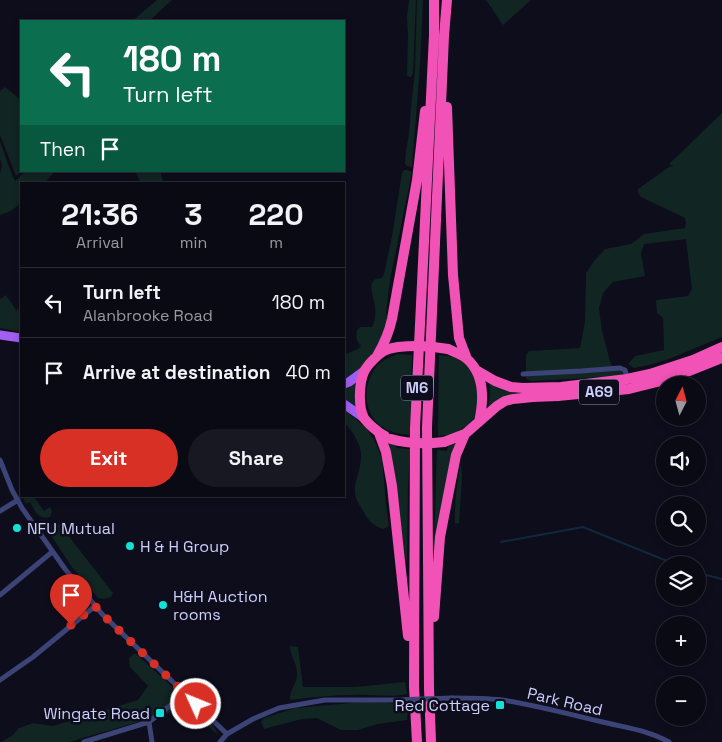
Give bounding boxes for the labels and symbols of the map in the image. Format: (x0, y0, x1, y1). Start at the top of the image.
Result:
road number: M6 (401, 376, 433, 400)
north arrow (656, 376, 706, 426)
road number: A69 (579, 380, 619, 404)
place label: NFU Mutual (27, 518, 115, 539)
marker: NFU Mutual (11, 522, 23, 534)
place label: H & H Group (140, 536, 229, 557)
marker: H & H Group (124, 540, 136, 552)
pin (50, 574, 92, 625)
place label: H&H Auction rooms (173, 586, 268, 625)
marker: H&H Auction rooms (157, 599, 169, 611)
position arrow (169, 677, 221, 729)
street label: Park Road (525, 683, 605, 720)
place label: Red Cottage (395, 695, 490, 716)
marker: Red Cottage (494, 699, 506, 711)
place label: Wingate Road (43, 703, 150, 724)
marker: Wingate Road (154, 707, 166, 719)

